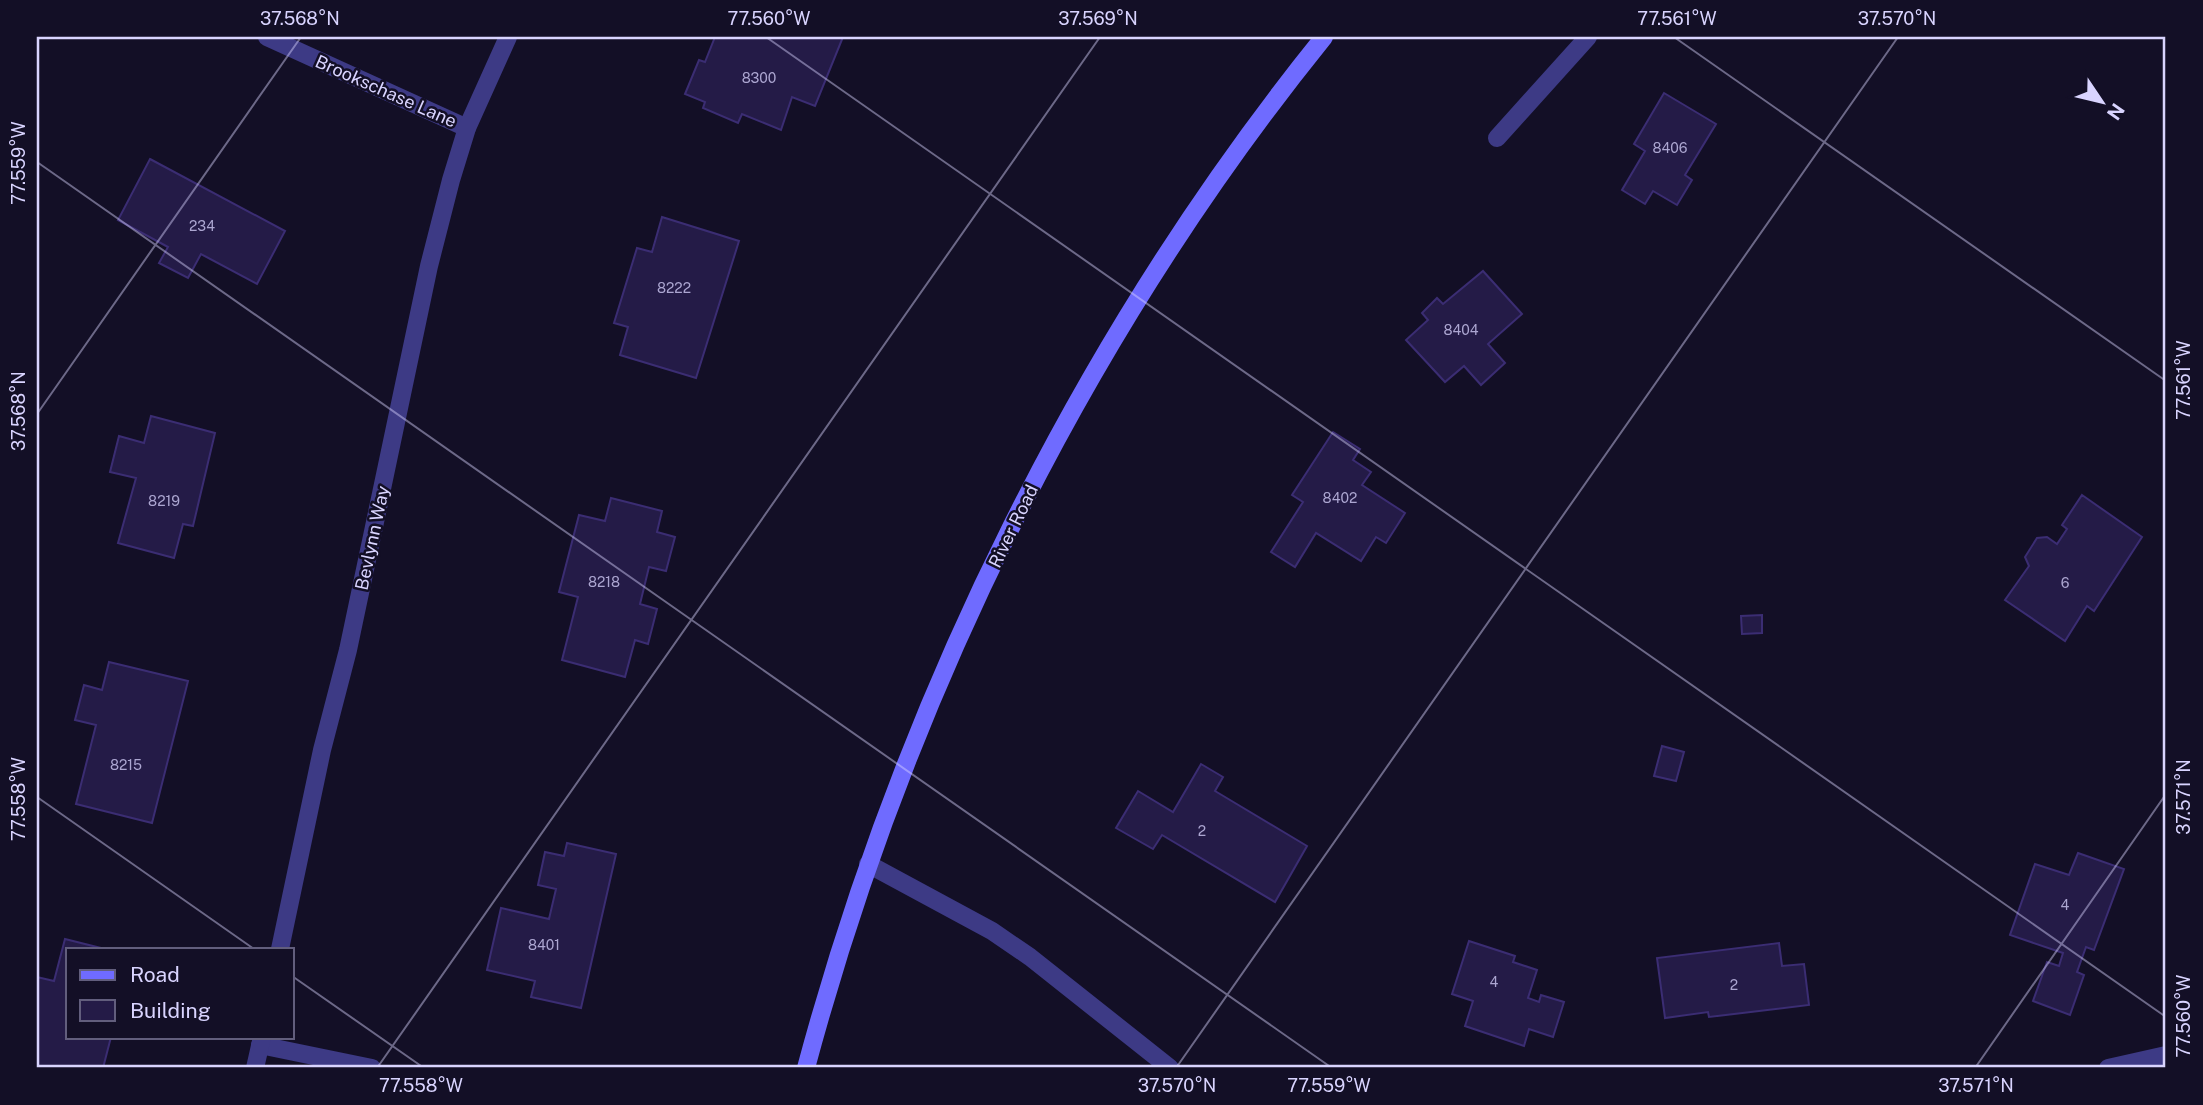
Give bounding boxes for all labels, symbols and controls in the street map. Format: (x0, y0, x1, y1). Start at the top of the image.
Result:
text: 37.568°N (260, 8, 340, 29)
text: 77.560°W (728, 8, 810, 29)
text: 37.569°N (1058, 8, 1138, 29)
text: 77.561°W (1637, 8, 1717, 29)
text: 37.570°N (1858, 8, 1936, 29)
street label: Brookschase Lane (312, 50, 460, 132)
north arrow (2066, 66, 2136, 136)
house number: 8300 (742, 70, 776, 86)
text: N (2103, 99, 2129, 124)
text: 77.559°W (8, 121, 29, 205)
house number: 8406 (1652, 140, 1688, 156)
house number: 234 (189, 218, 215, 234)
house number: 8222 (657, 280, 691, 296)
house number: 8404 (1443, 322, 1479, 338)
text: 77.561°W (2173, 340, 2194, 420)
text: 37.568°N (8, 371, 29, 451)
street label: River Road (984, 481, 1042, 571)
street label: Bevlynn Way (351, 483, 393, 592)
house number: 8402 (1323, 490, 1357, 506)
house number: 8219 (148, 493, 180, 509)
house number: 8218 (588, 574, 620, 590)
house number: 6 (2061, 575, 2070, 591)
text: 77.558°W (8, 757, 29, 841)
house number: 8215 (110, 757, 142, 773)
text: 37.571°N (2173, 759, 2194, 835)
house number: 2 (1198, 823, 1206, 839)
house number: 4 (2061, 897, 2070, 913)
house number: 8401 (528, 937, 560, 953)
legend (66, 948, 294, 1038)
text: Road (130, 962, 180, 987)
house number: 4 (1490, 974, 1499, 990)
text: 77.560°W (2173, 975, 2194, 1057)
house number: 2 (1730, 977, 1738, 993)
text: Building (130, 998, 211, 1023)
text: 77.558°W (379, 1075, 463, 1096)
text: 37.570°N (1138, 1075, 1216, 1096)
text: 77.559°W (1287, 1075, 1371, 1096)
text: 37.571°N (1938, 1075, 2014, 1096)

